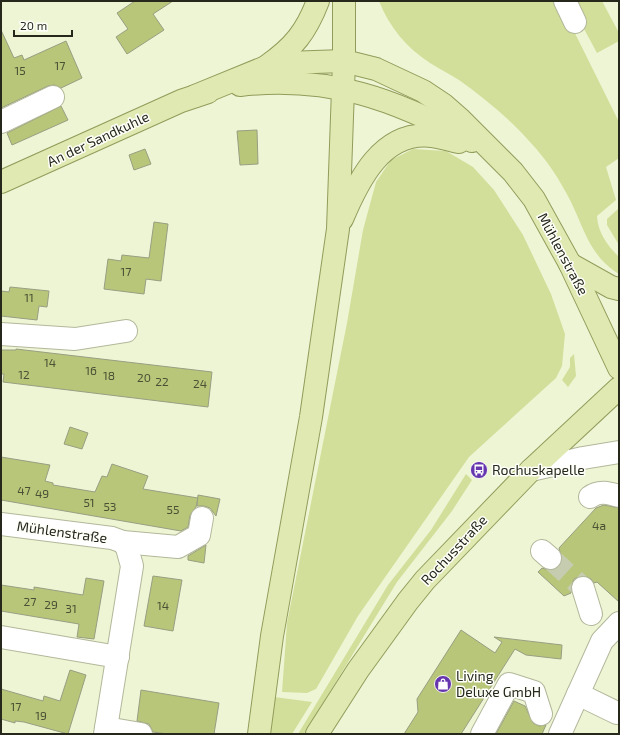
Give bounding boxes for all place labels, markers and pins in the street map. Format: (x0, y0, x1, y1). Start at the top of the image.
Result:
bus stop icon: Rochuskapelle (469, 460, 489, 480)
place label: Rochuskapelle (492, 461, 585, 478)
place label: Living Deluxe GmbH (456, 667, 541, 700)
shop icon: Living Deluxe GmbH (433, 674, 453, 694)

